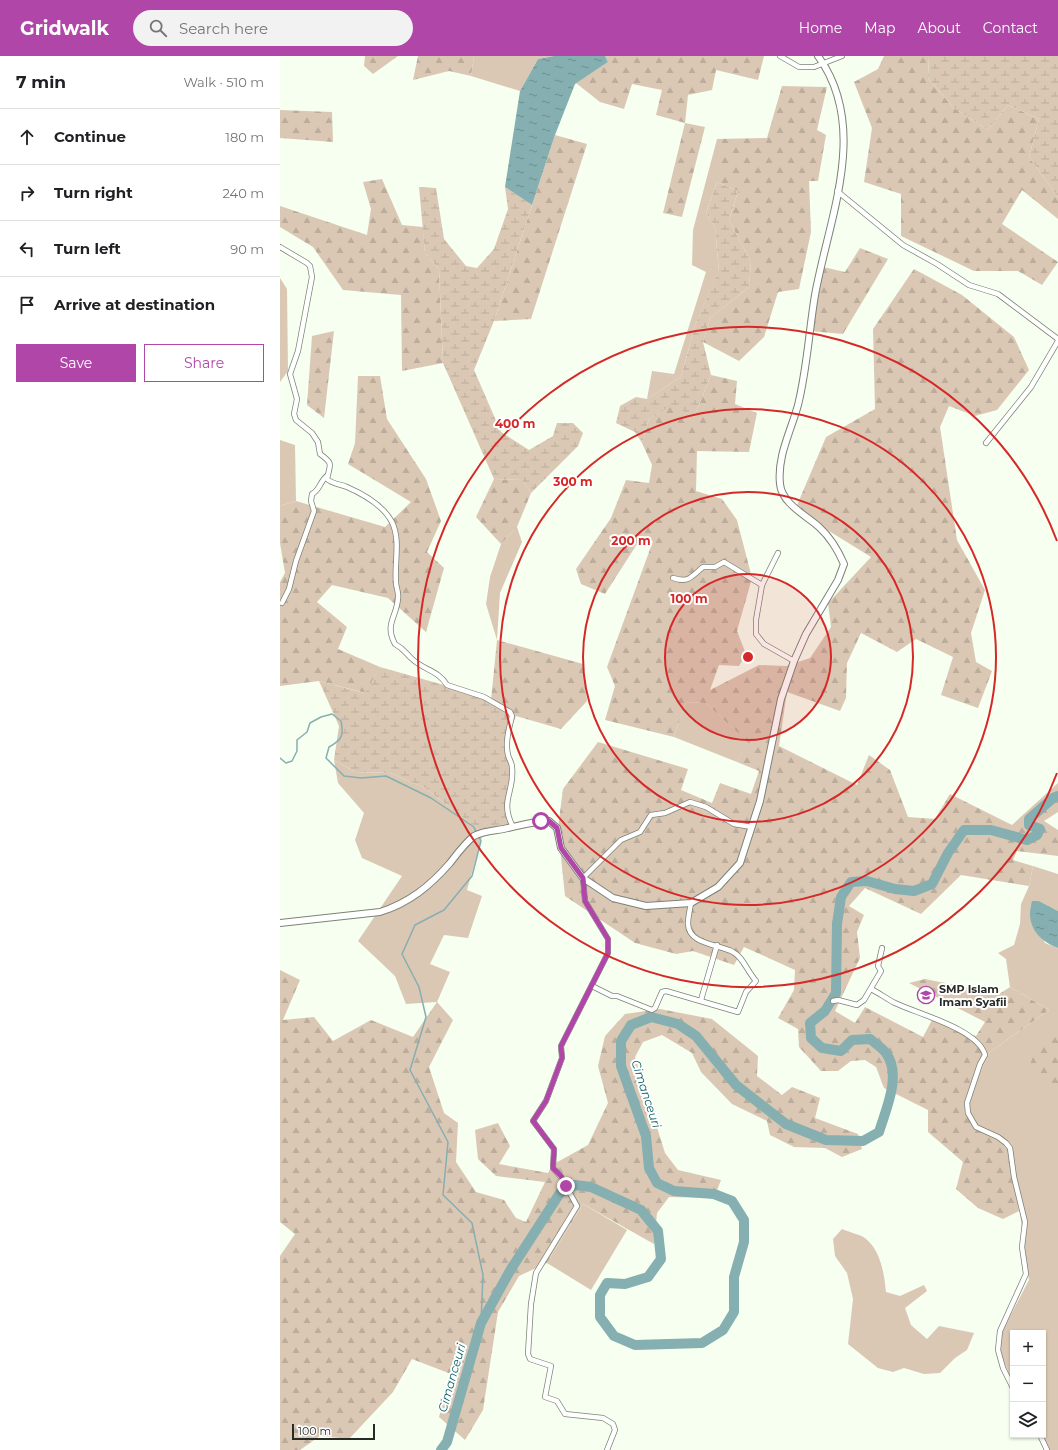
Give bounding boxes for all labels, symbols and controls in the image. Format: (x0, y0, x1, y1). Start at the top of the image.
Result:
search box (133, 10, 413, 46)
text: Gridwalk (20, 17, 109, 40)
icon: search (147, 17, 169, 39)
text: Search here (179, 19, 268, 38)
text: Home (799, 19, 842, 37)
text: Map (864, 19, 895, 37)
text: About (917, 19, 961, 37)
text: Contact (983, 19, 1038, 37)
text: 7 min (16, 72, 66, 92)
text: Walk · 510 m (183, 74, 264, 90)
icon: ahead (16, 126, 38, 148)
text: Continue (54, 127, 126, 146)
text: 180 m (225, 129, 264, 145)
icon: right (16, 182, 38, 204)
text: Turn right (54, 183, 133, 202)
text: 240 m (223, 185, 264, 201)
icon: left (16, 238, 38, 260)
text: Turn left (54, 239, 121, 258)
text: 90 m (230, 241, 264, 257)
icon: arrive (16, 294, 38, 316)
text: Arrive at destination (54, 295, 215, 314)
button: Save (16, 344, 136, 382)
button: Share (144, 344, 264, 382)
text: 400 m (495, 416, 535, 431)
text: 300 m (552, 474, 593, 489)
text: 200 m (611, 533, 651, 548)
text: 100 m (671, 591, 707, 606)
centre of rings (741, 650, 755, 664)
route start (532, 812, 550, 830)
place label: SMP Islam Imam Syafii (939, 982, 1007, 1009)
school or university icon: SMP Islam Imam Syafii (916, 985, 936, 1005)
water label: Cimanceuri (628, 1058, 665, 1131)
route end (557, 1177, 575, 1195)
map controls (1010, 1330, 1046, 1438)
button: + (1010, 1330, 1046, 1366)
water label: Cimanceuri (435, 1341, 469, 1414)
button: − (1010, 1366, 1046, 1402)
button: layers (1010, 1402, 1046, 1438)
scale bar (292, 1422, 375, 1441)
text: 100 m (298, 1424, 331, 1438)

